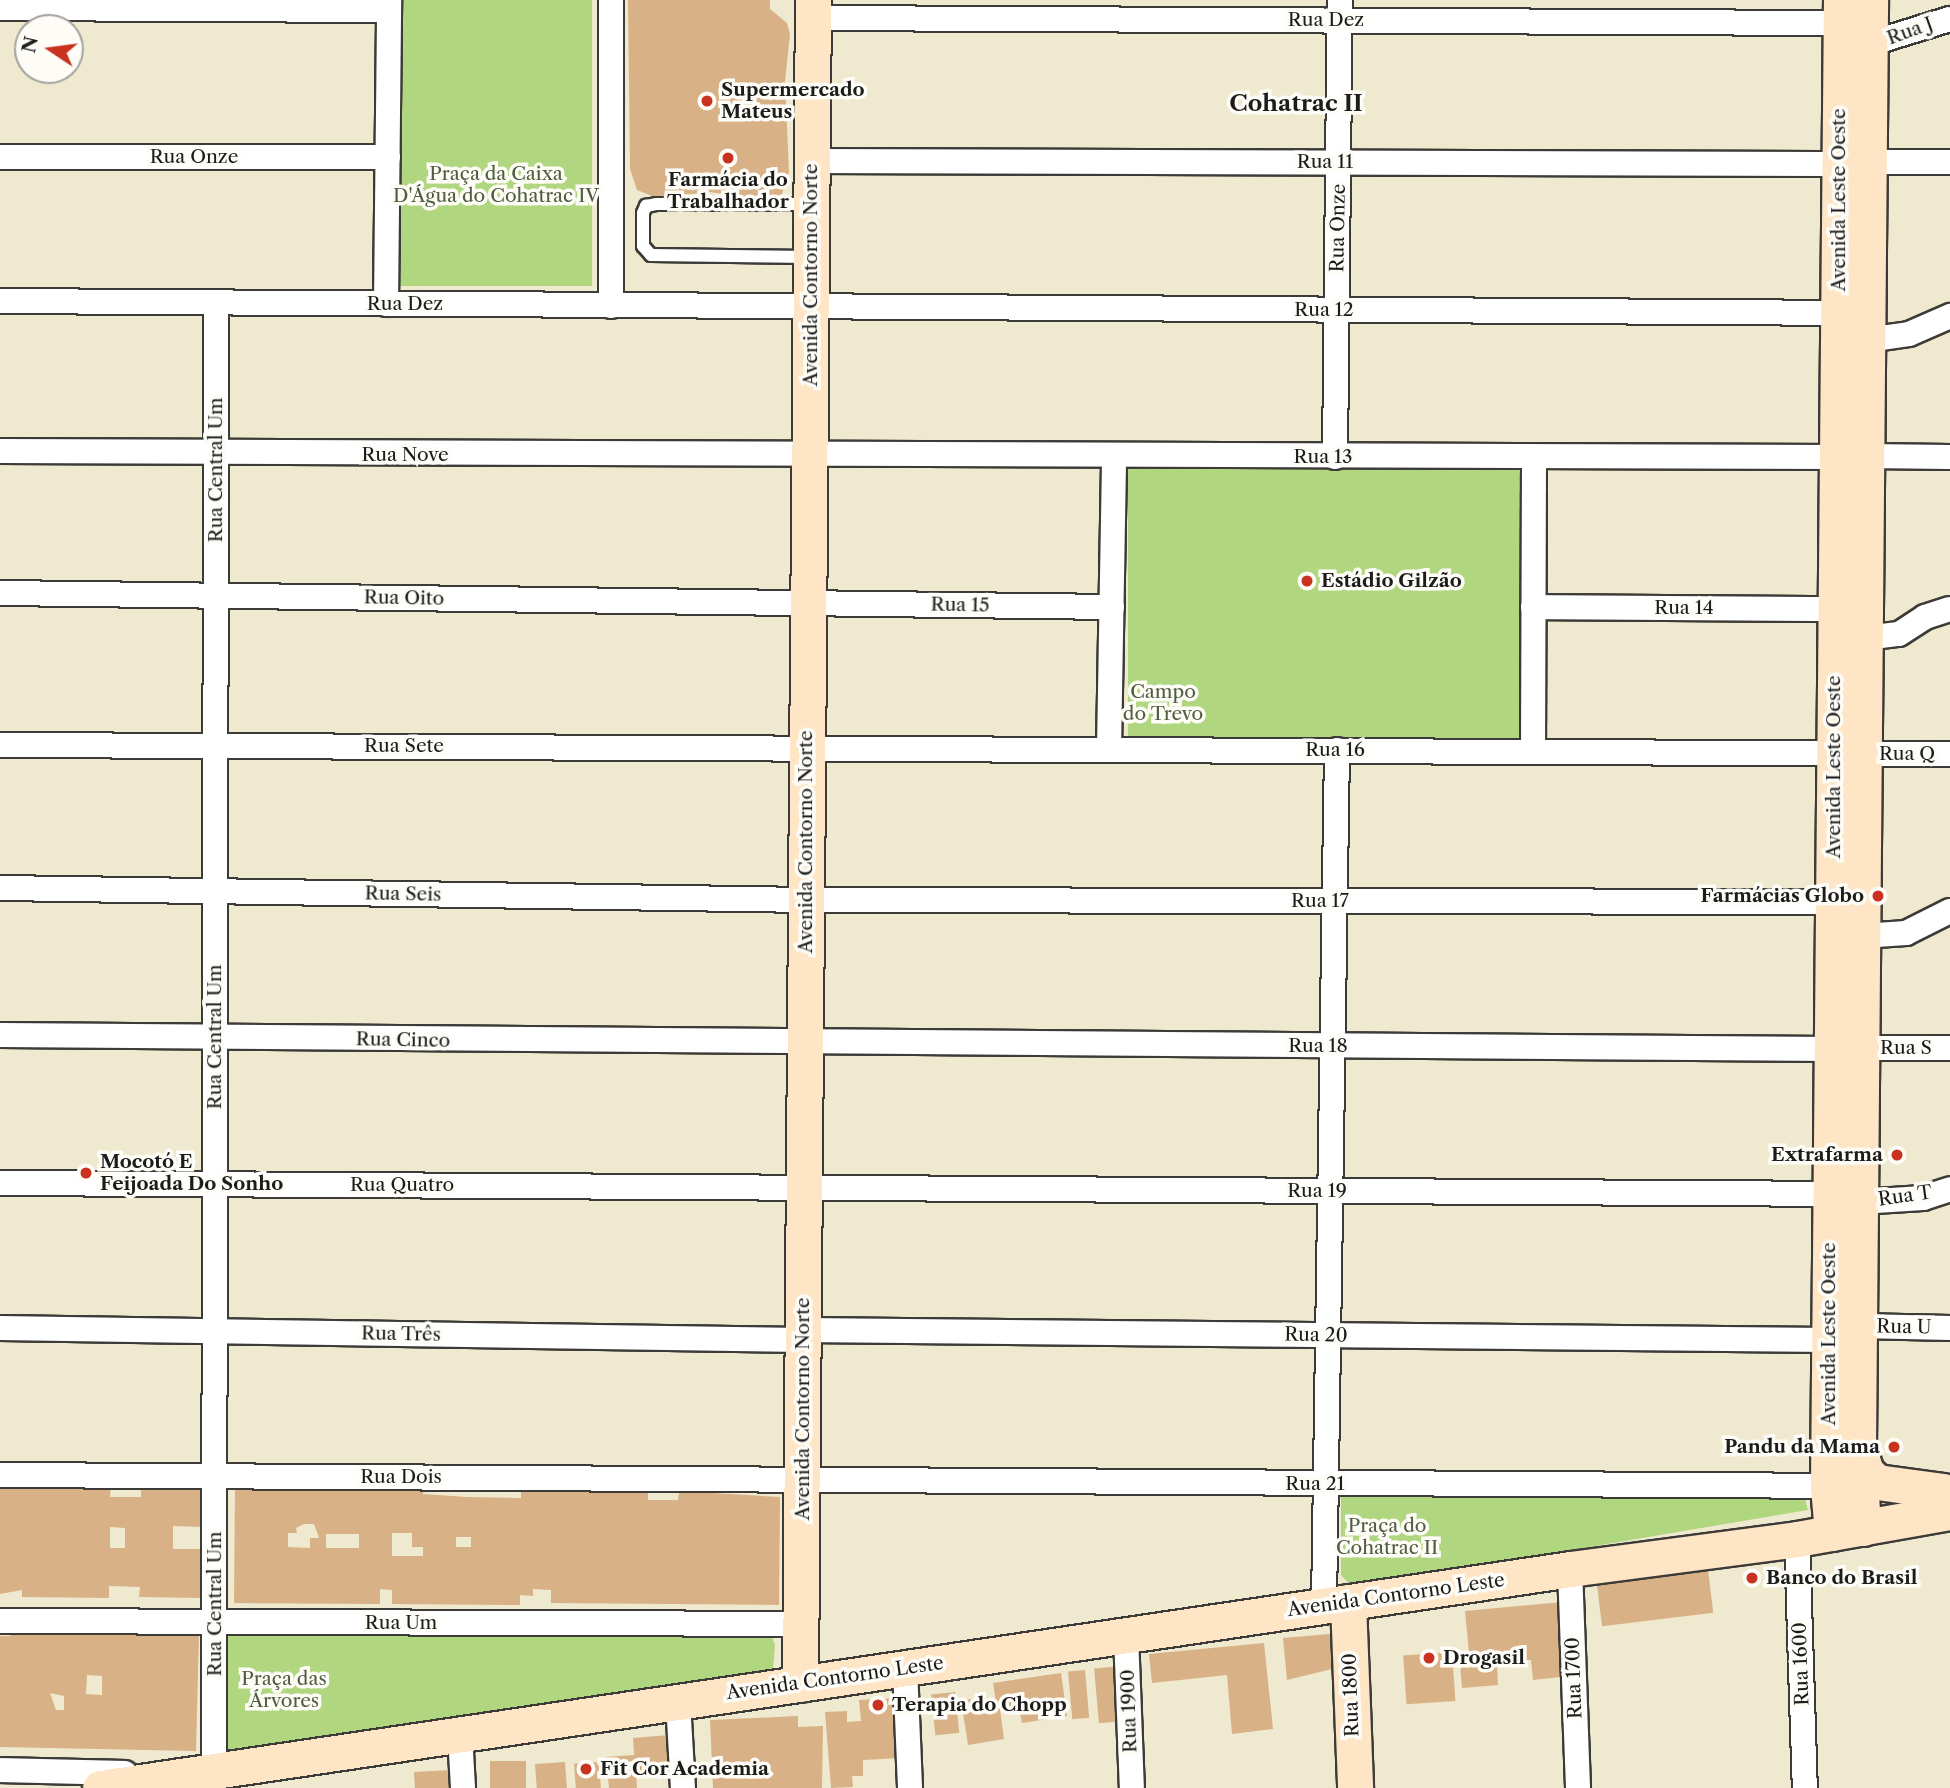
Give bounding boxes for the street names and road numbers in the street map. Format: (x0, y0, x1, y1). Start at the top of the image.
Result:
street label: Rua Dez (1288, 9, 1364, 31)
street label: Rua J (1884, 12, 1936, 50)
street label: Avenida Leste Oeste (1828, 108, 1850, 292)
street label: Rua Onze (150, 146, 238, 168)
street label: Rua 11 (1297, 151, 1353, 173)
street label: Avenida Contorno Norte (800, 163, 822, 387)
street label: Rua Onze (1326, 183, 1350, 273)
street label: Rua Dez (367, 293, 443, 315)
street label: Rua 12 (1294, 299, 1354, 321)
street label: Rua Central Um (205, 397, 227, 543)
street label: Rua Nove (361, 444, 449, 466)
street label: Rua 13 (1293, 446, 1353, 468)
street label: Rua Oito (363, 586, 445, 610)
street label: Rua 15 (930, 593, 990, 617)
street label: Rua 14 (1654, 597, 1714, 619)
street label: Avenida Leste Oeste (1823, 675, 1845, 859)
street label: Avenida Contorno Norte (795, 730, 817, 954)
street label: Rua Sete (364, 735, 444, 757)
street label: Rua 16 (1305, 739, 1365, 761)
street label: Rua Q (1879, 743, 1935, 765)
street label: Rua Seis (364, 882, 442, 906)
street label: Rua 17 (1291, 890, 1349, 912)
street label: Rua Central Um (204, 964, 226, 1110)
street label: Rua Cinco (355, 1028, 451, 1052)
street label: Rua 18 (1288, 1035, 1348, 1057)
street label: Rua S (1880, 1037, 1932, 1059)
street label: Rua Quatro (350, 1174, 454, 1196)
street label: Rua 19 (1287, 1180, 1347, 1202)
street label: Rua T (1876, 1181, 1934, 1211)
street label: Avenida Leste Oeste (1818, 1242, 1840, 1426)
street label: Avenida Contorno Norte (792, 1297, 814, 1521)
street label: Rua U (1876, 1315, 1932, 1339)
street label: Rua Três (361, 1322, 441, 1346)
street label: Rua 20 (1284, 1323, 1348, 1347)
street label: Rua Dois (360, 1466, 442, 1488)
street label: Rua 21 (1285, 1473, 1345, 1495)
street label: Rua Central Um (204, 1531, 226, 1677)
street label: Avenida Contorno Leste (1286, 1568, 1506, 1622)
street label: Rua Um (365, 1612, 437, 1634)
street label: Rua 1600 (1788, 1622, 1814, 1706)
street label: Rua 1700 (1561, 1637, 1587, 1719)
street label: Avenida Contorno Leste (725, 1651, 945, 1705)
street label: Rua 1800 (1338, 1653, 1364, 1737)
street label: Rua 1900 (1116, 1669, 1142, 1753)

